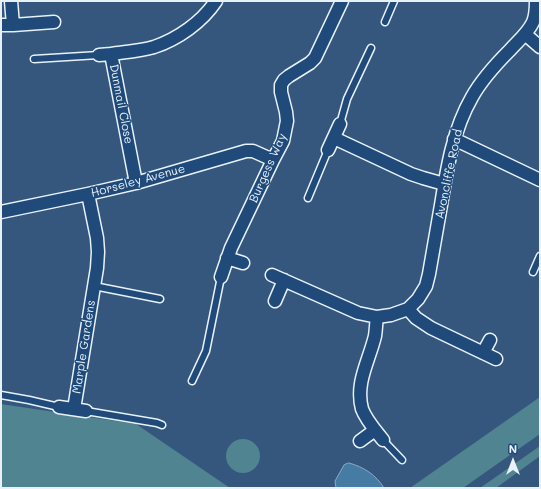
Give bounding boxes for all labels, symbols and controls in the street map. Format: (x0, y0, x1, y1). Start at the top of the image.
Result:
street label: Dunmail Close (106, 63, 136, 145)
street label: Avoncliffe Road (432, 128, 466, 220)
street label: Burgess Way (246, 131, 290, 205)
street label: Horseley Avenue (89, 161, 187, 201)
street label: Marple Gardens (69, 299, 99, 395)
north arrow (493, 441, 533, 481)
text: N (509, 441, 517, 456)

